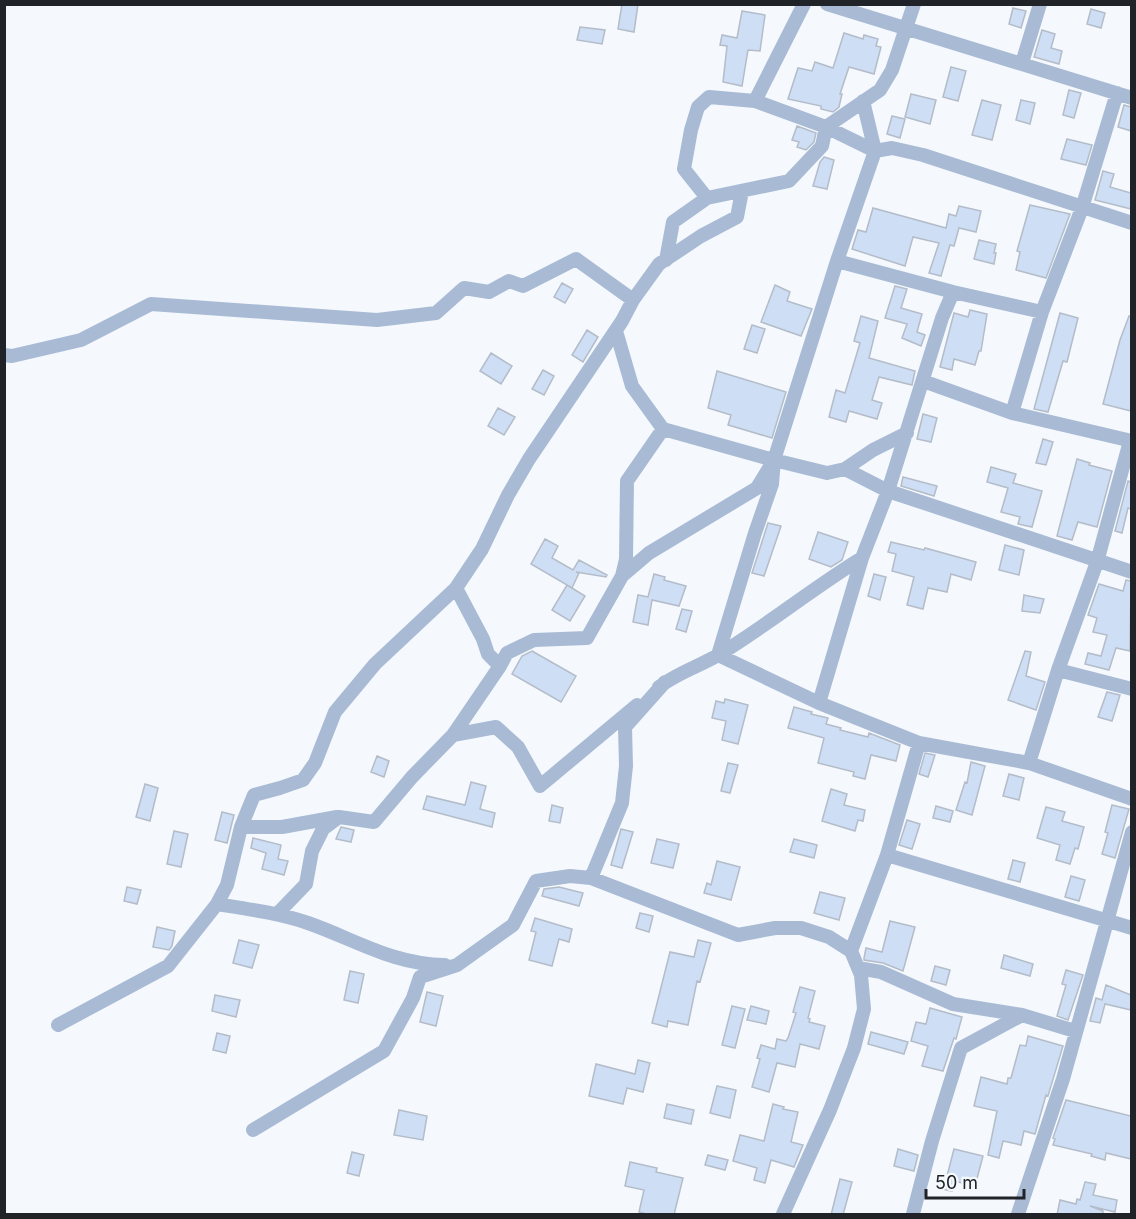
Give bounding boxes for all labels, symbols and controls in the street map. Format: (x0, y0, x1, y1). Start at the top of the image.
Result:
scale bar (926, 1162, 1024, 1200)
text: 50 m (935, 1172, 978, 1193)

